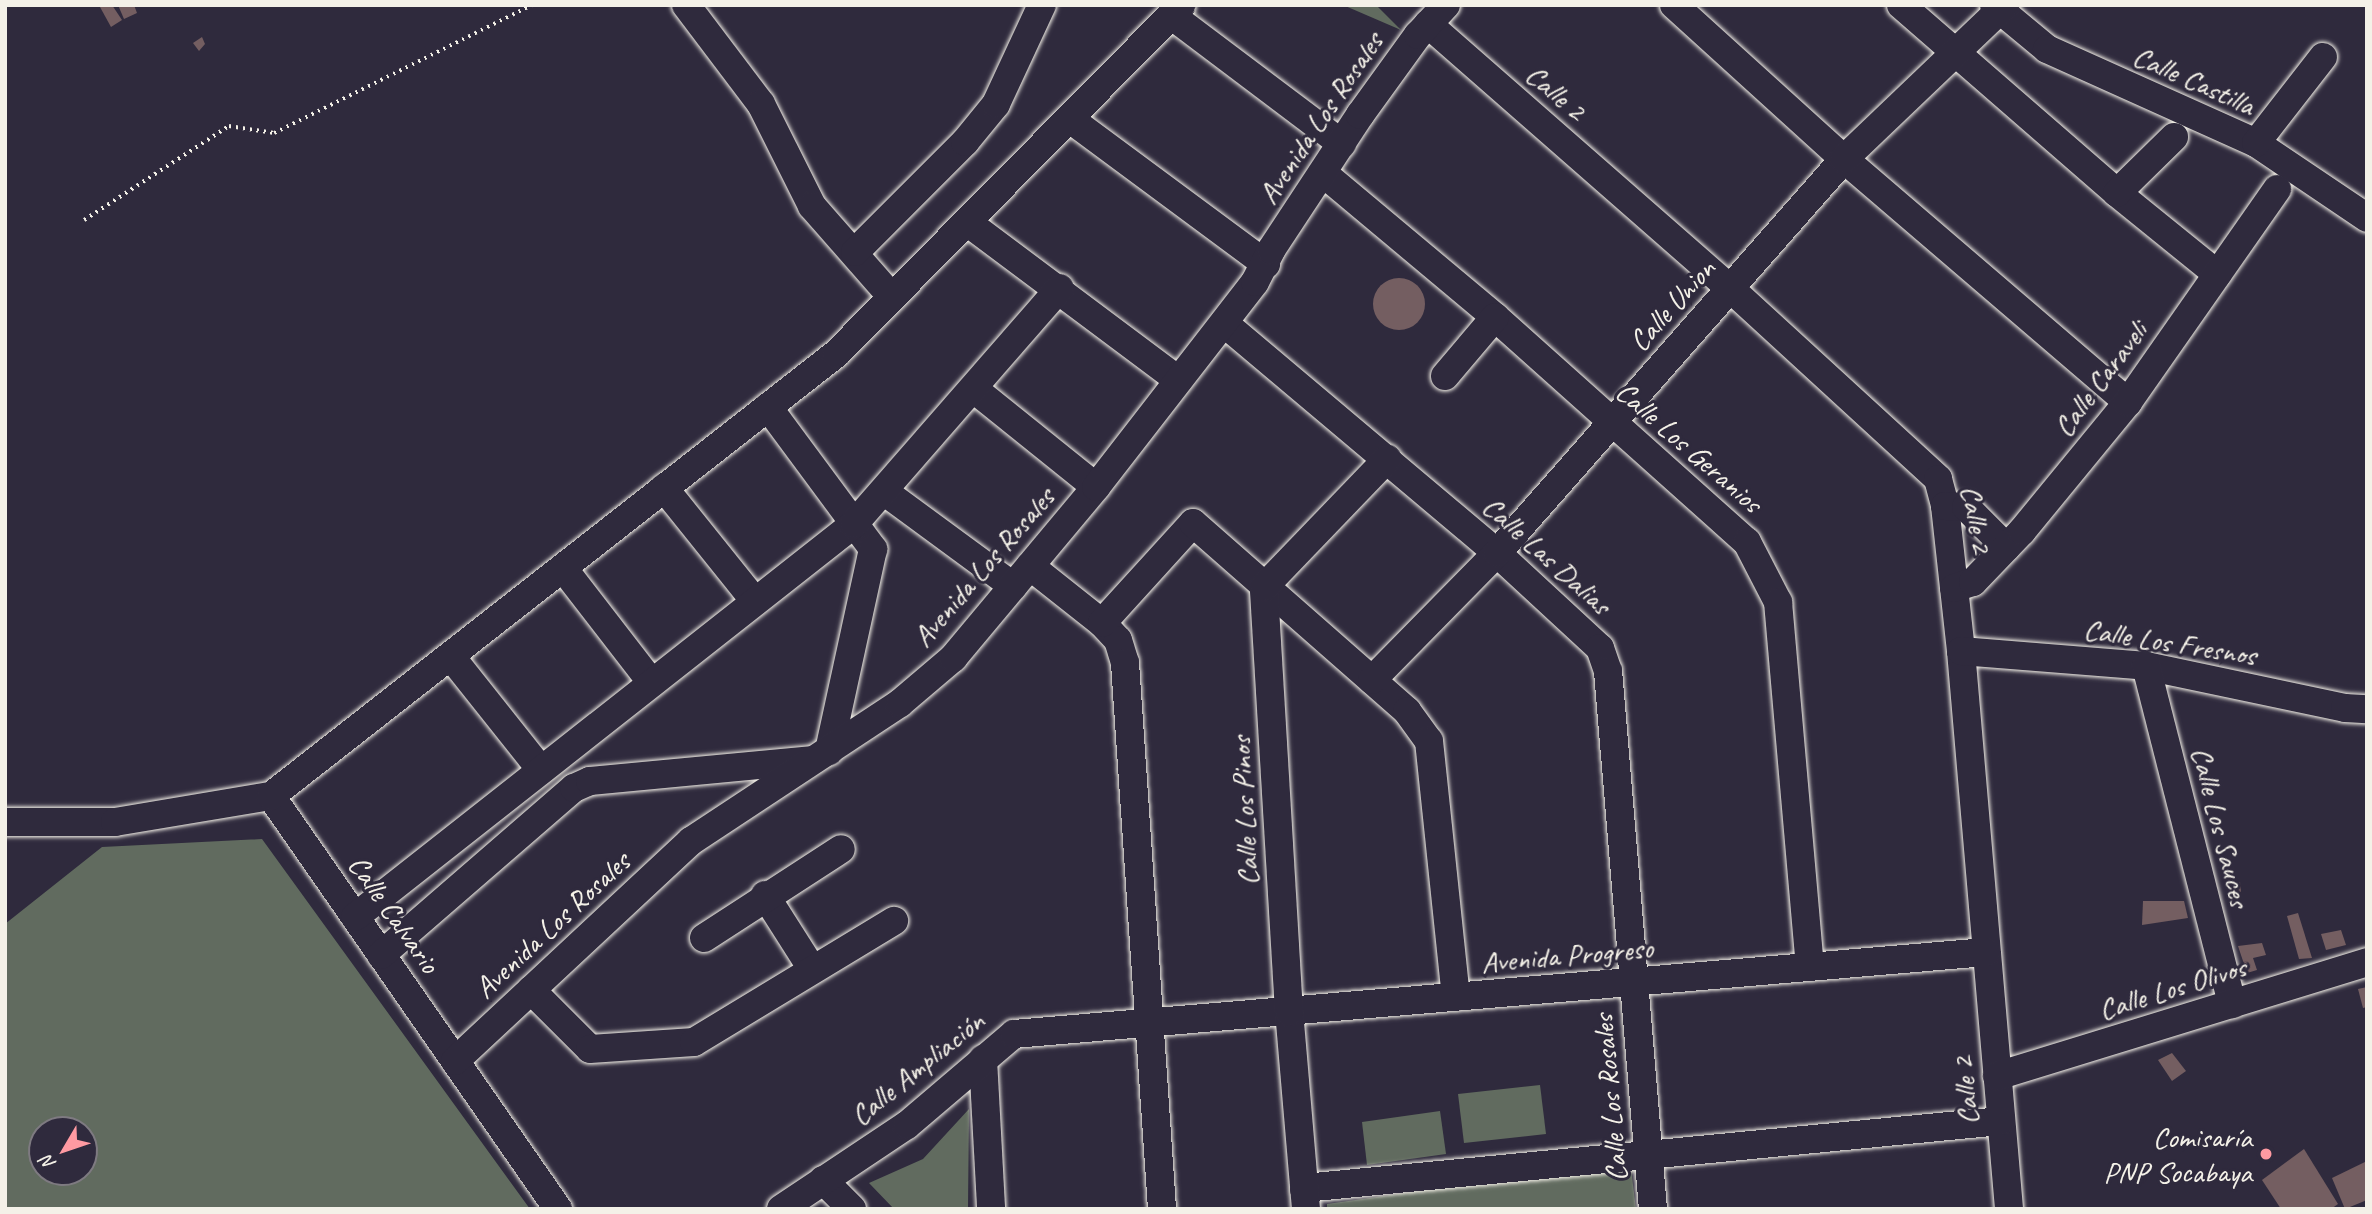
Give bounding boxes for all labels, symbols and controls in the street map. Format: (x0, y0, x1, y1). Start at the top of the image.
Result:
street label: Avenida Los Rosales (1249, 25, 1391, 211)
street label: Calle Castilla (2127, 37, 2261, 123)
street label: Calle 2 (1519, 56, 1593, 128)
street label: Calle Union (1621, 251, 1723, 359)
street label: Calle Caraveli (2045, 314, 2155, 444)
street label: Calle Los Geranios (1608, 374, 1770, 520)
street label: Avenida Los Rosales (904, 480, 1062, 654)
street label: Calle 2 (1953, 482, 2001, 556)
street label: Calle Las Dalias (1475, 488, 1619, 622)
street label: Calle Los Fresnos (2081, 611, 2259, 673)
street label: Calle Los Pinos (1222, 735, 1266, 887)
street label: Calle Los Sauces (2184, 743, 2258, 911)
street label: Avenida Los Rosales (467, 844, 637, 1006)
street label: Calle Calvario (340, 848, 448, 980)
street label: Avenida Progreso (1480, 930, 1654, 980)
street label: Calle Los Olivos (2094, 949, 2250, 1027)
street label: Calle Ampliación (843, 1003, 991, 1133)
street label: Calle Los Rosales (1585, 1012, 1635, 1184)
street label: Calle 2 (1944, 1056, 1986, 1126)
north arrow (28, 1116, 98, 1186)
place label: Comisaría PNP Socabaya (2103, 1119, 2252, 1190)
marker: Comisaría PNP Socabaya (2258, 1146, 2274, 1162)
text: N (35, 1151, 61, 1175)

